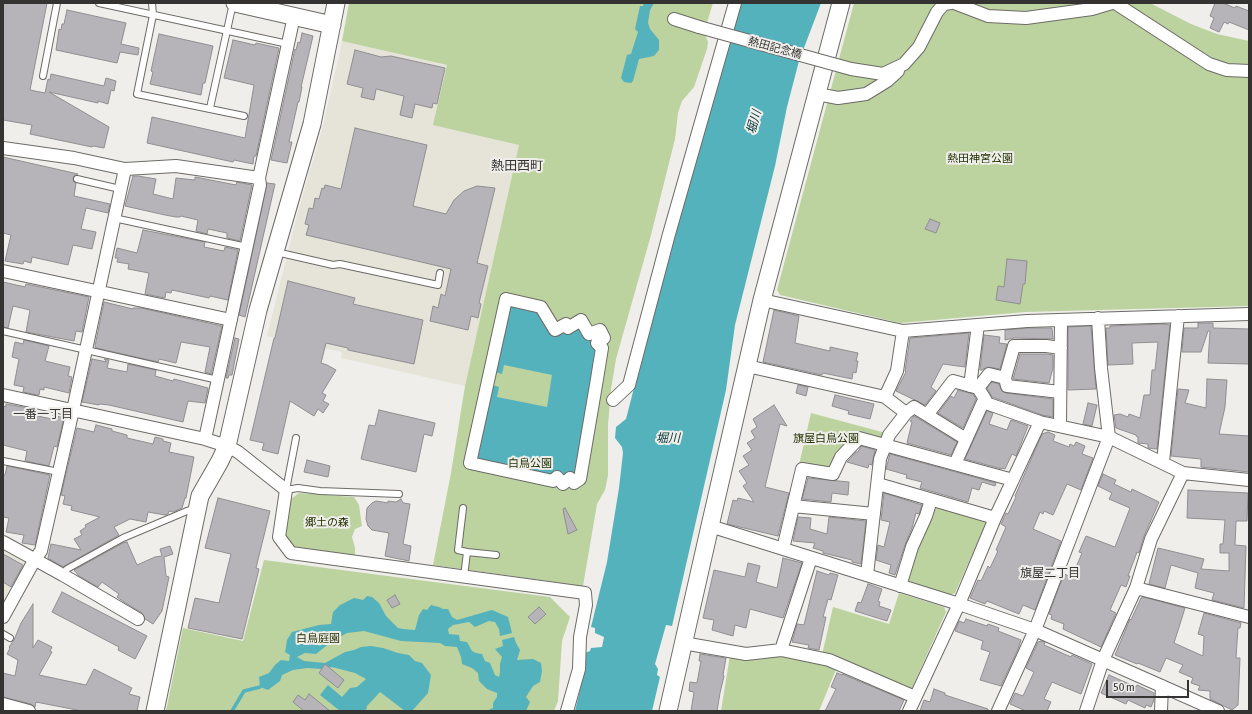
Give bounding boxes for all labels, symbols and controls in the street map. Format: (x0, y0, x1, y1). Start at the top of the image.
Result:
street label: 熱田記念橋 (747, 35, 803, 61)
water label: 堀川 (744, 109, 764, 135)
park label: 熱田神宮公園 (947, 152, 1013, 166)
district label: 熱田西町 (491, 158, 543, 174)
district label: 一番一丁目 (13, 407, 73, 421)
water label: 堀川 (656, 431, 680, 445)
park label: 旗屋白鳥公園 (793, 432, 859, 446)
park label: 白鳥公園 (508, 457, 552, 471)
park label: 郷土の森 (305, 516, 349, 530)
district label: 旗屋二丁目 (1020, 566, 1080, 580)
park label: 白鳥庭園 (296, 632, 340, 646)
scale bar (1108, 672, 1191, 698)
text: 50 m (1113, 680, 1135, 694)

